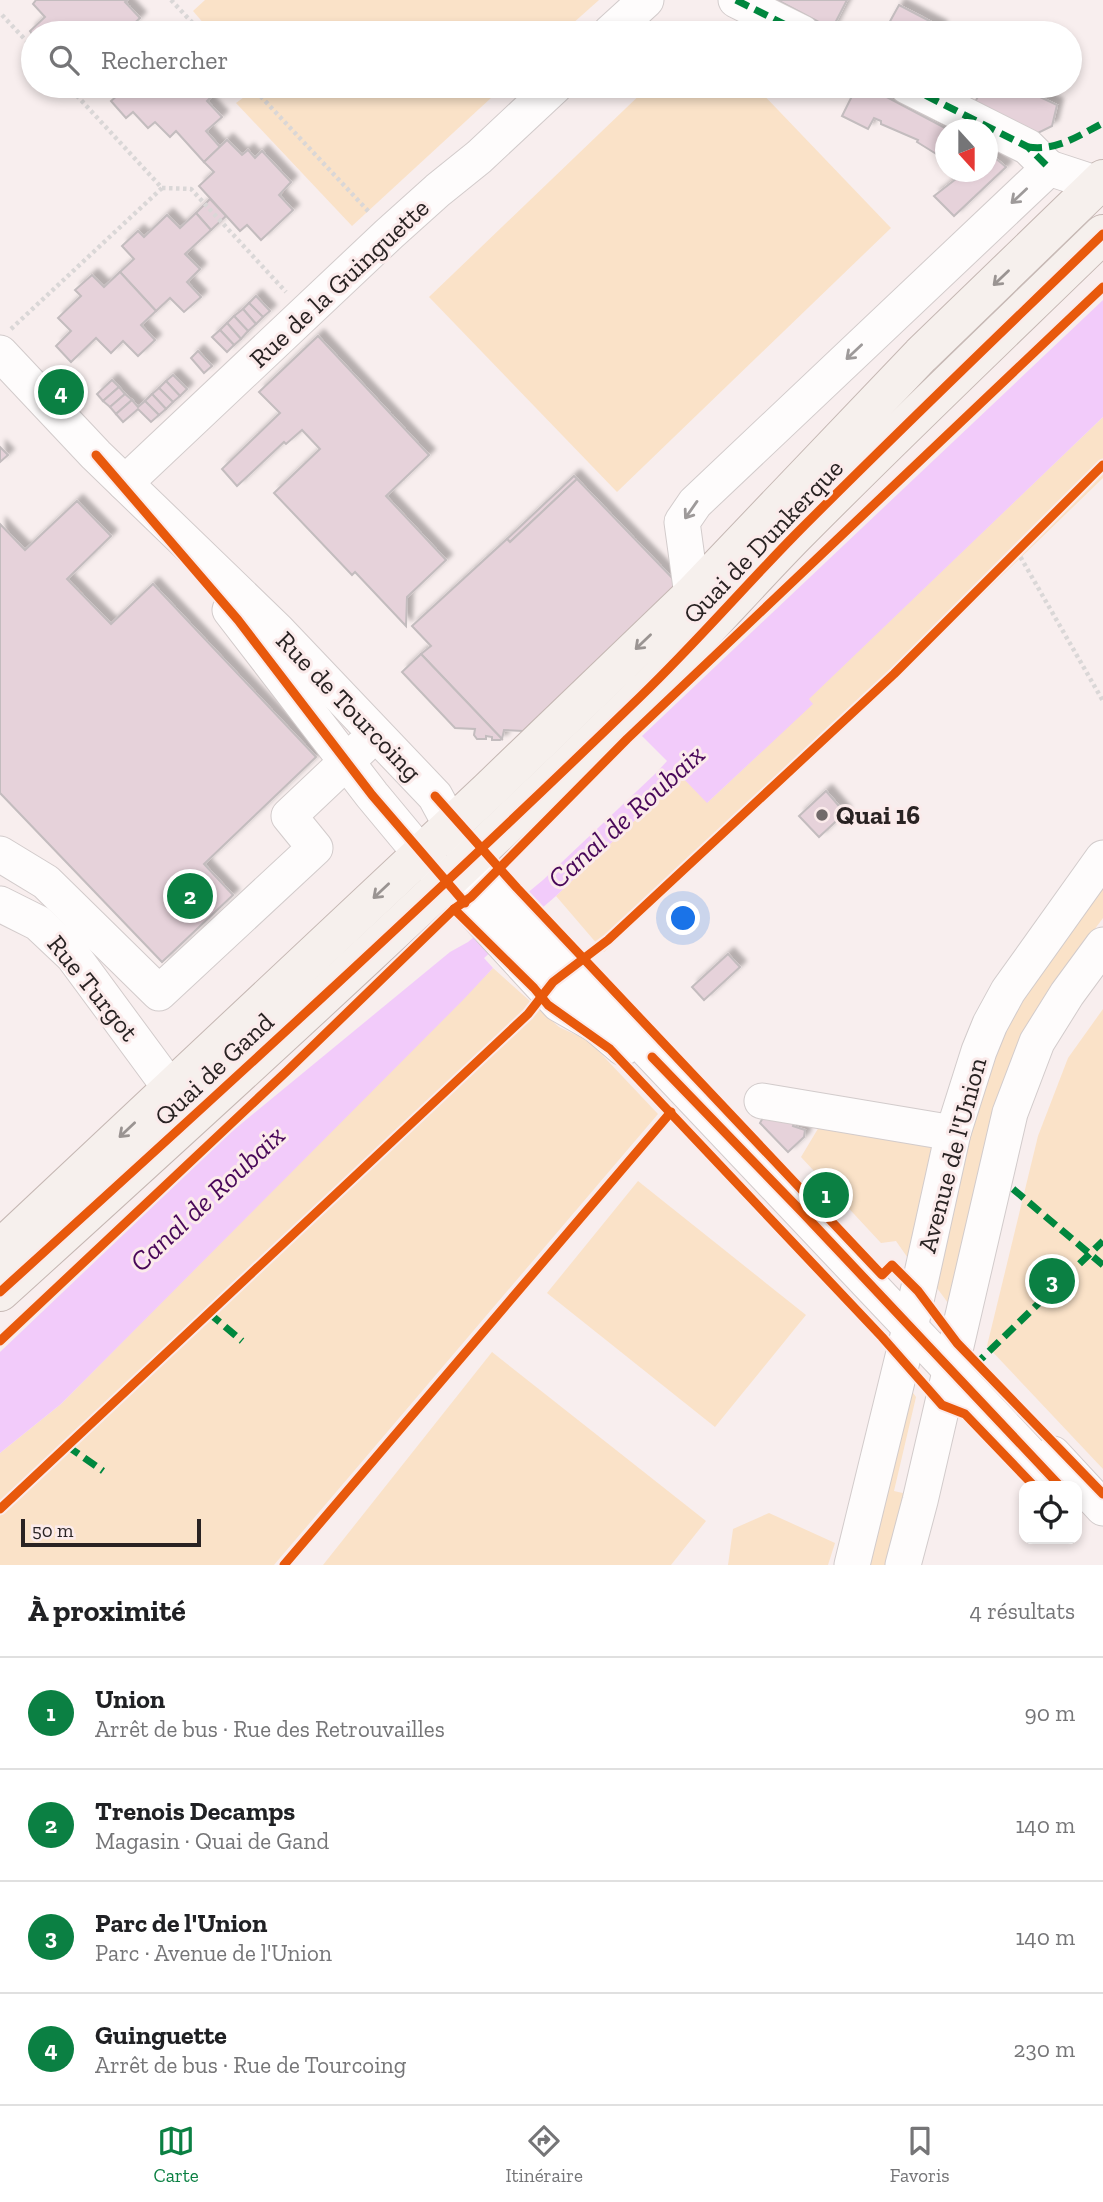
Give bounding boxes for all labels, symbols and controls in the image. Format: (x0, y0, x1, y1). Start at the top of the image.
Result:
search box (21, 21, 1082, 98)
icon: search (45, 41, 83, 79)
text: Rechercher (101, 44, 228, 76)
north arrow (935, 119, 998, 182)
one-way arrow (1011, 187, 1028, 204)
street label: Rue de la Guinguette (243, 192, 435, 374)
one-way arrow (993, 269, 1010, 286)
one-way arrow (845, 344, 863, 360)
pin: 4 (38, 366, 84, 418)
street label: Quai de Dunkerque (676, 452, 850, 630)
one-way arrow (684, 500, 698, 519)
street label: Rue de Tourcoing (269, 624, 429, 788)
one-way arrow (635, 633, 652, 650)
water label: Canal de Roubaix (541, 737, 711, 895)
place label: Quai 16 (836, 799, 920, 831)
marker: Quai 16 (814, 807, 830, 823)
pin: 2 (167, 870, 213, 922)
one-way arrow (373, 882, 390, 899)
your location (666, 901, 700, 935)
street label: Rue Turgot (41, 929, 146, 1048)
street label: Quai de Gand (148, 1006, 280, 1132)
street label: Avenue de l'Union (911, 1054, 993, 1256)
water label: Canal de Roubaix (123, 1118, 291, 1278)
one-way arrow (118, 1122, 135, 1139)
pin: 1 (803, 1169, 849, 1221)
pin: 3 (1029, 1255, 1075, 1307)
map controls (1019, 1481, 1082, 1544)
button: locate (1019, 1481, 1082, 1544)
scale bar (21, 1516, 201, 1548)
text: 50 m (32, 1519, 73, 1542)
text: À proximité (28, 1593, 186, 1629)
text: 4 résultats (970, 1597, 1075, 1625)
text: Union (95, 1683, 165, 1715)
text: 1 (46, 1699, 56, 1727)
text: 90 m (1024, 1699, 1075, 1727)
text: Arrêt de bus · Rue des Retrouvailles (95, 1715, 445, 1743)
text: Trenois Decamps (95, 1795, 295, 1827)
text: 2 (45, 1811, 57, 1839)
text: 140 m (1015, 1811, 1075, 1839)
text: Magasin · Quai de Gand (95, 1827, 329, 1855)
text: Parc de l'Union (95, 1907, 267, 1939)
text: 3 (45, 1923, 57, 1951)
text: 140 m (1015, 1923, 1075, 1951)
text: Parc · Avenue de l'Union (95, 1939, 332, 1967)
text: Guinguette (95, 2019, 227, 2051)
text: 4 (44, 2035, 58, 2063)
text: 230 m (1014, 2035, 1075, 2063)
text: Arrêt de bus · Rue de Tourcoing (95, 2051, 406, 2079)
tab: Carte (153, 2122, 199, 2187)
tab: Itinéraire (506, 2122, 583, 2187)
tab: Favoris (890, 2122, 950, 2187)

